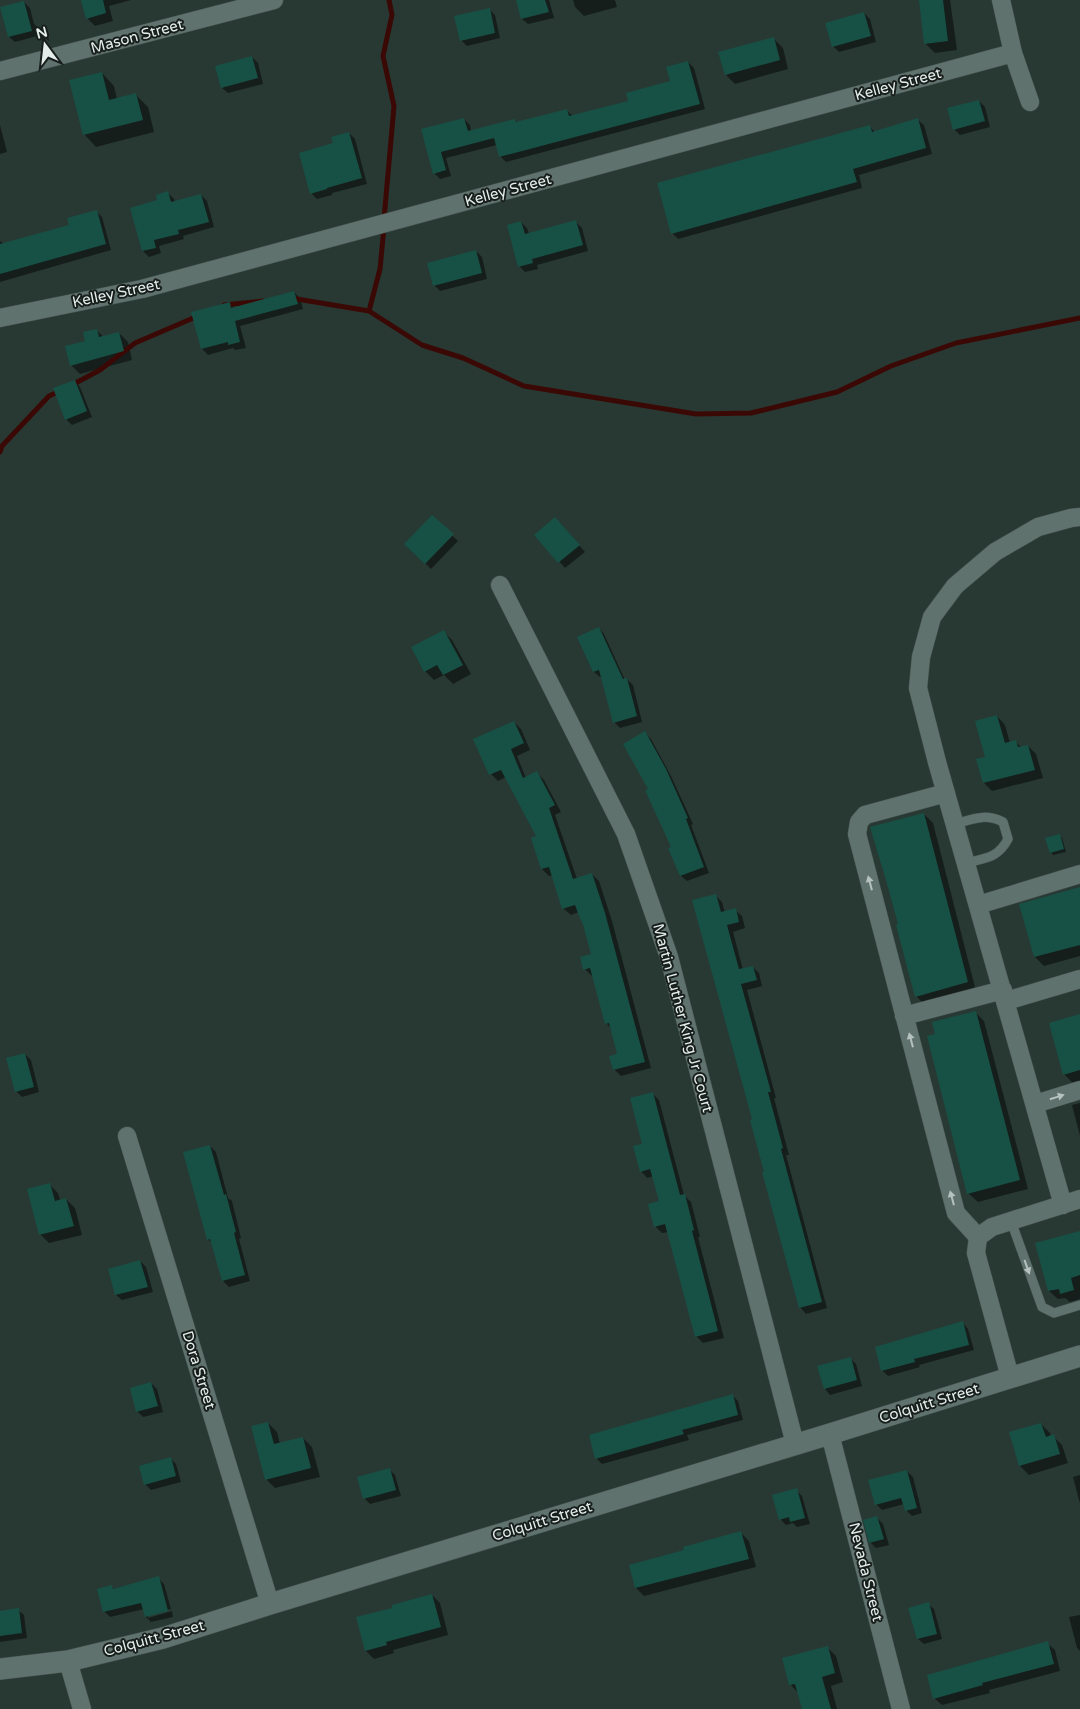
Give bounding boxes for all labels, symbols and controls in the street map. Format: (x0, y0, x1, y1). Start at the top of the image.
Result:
street label: Mason Street (89, 15, 186, 57)
north arrow (20, 20, 70, 70)
text: N (34, 23, 49, 43)
street label: Kelley Street (853, 64, 944, 104)
street label: Kelley Street (463, 170, 554, 210)
street label: Kelley Street (70, 275, 162, 311)
one-way arrow (865, 876, 873, 891)
street label: Martin Luther King Jr Court (649, 922, 717, 1115)
one-way arrow (906, 1033, 914, 1048)
one-way arrow (1050, 1092, 1065, 1100)
one-way arrow (947, 1190, 955, 1205)
one-way arrow (1024, 1259, 1031, 1274)
street label: Dora Street (179, 1329, 220, 1412)
street label: Colquitt Street (877, 1379, 981, 1427)
street label: Colquitt Street (490, 1497, 594, 1545)
street label: Nevada Street (845, 1521, 887, 1624)
street label: Colquitt Street (102, 1616, 207, 1660)

